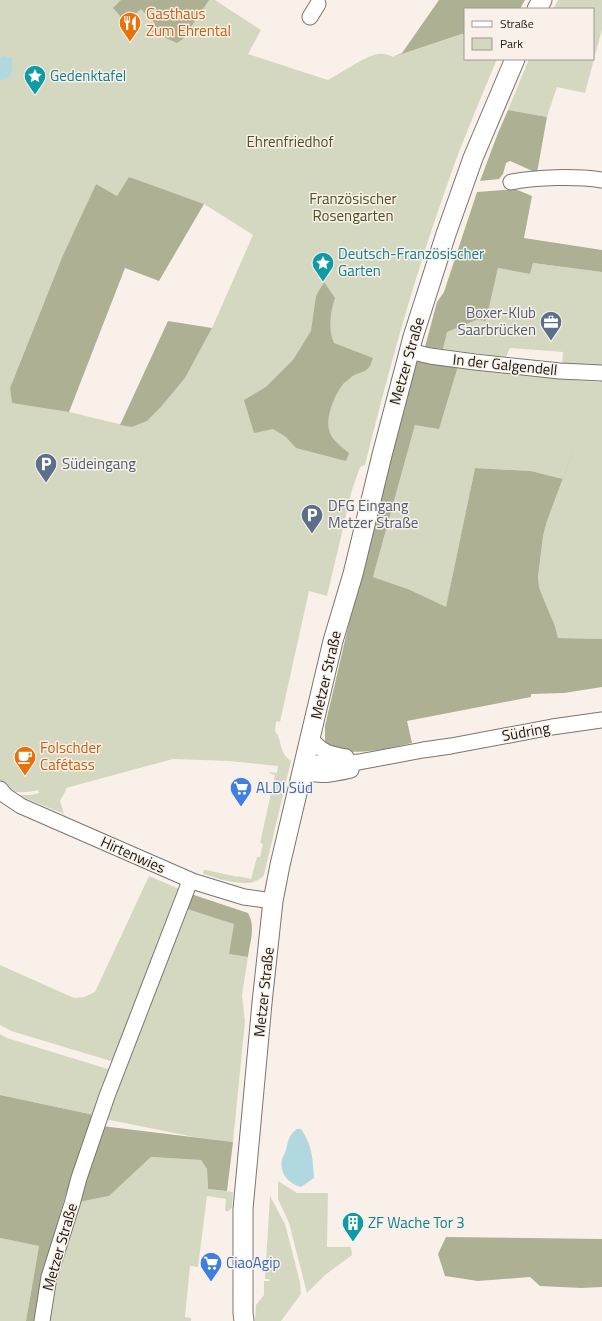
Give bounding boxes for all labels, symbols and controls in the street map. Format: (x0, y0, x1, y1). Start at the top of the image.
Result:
place label: Gasthaus Zum Ehrental (146, 2, 231, 42)
legend (464, 8, 594, 60)
restaurant icon: Gasthaus Zum Ehrental (117, 10, 143, 43)
text: Straße (500, 14, 534, 33)
text: Park (500, 34, 523, 53)
place icon: Gedenktafel (22, 63, 48, 96)
place label: Gedenktafel (50, 64, 126, 87)
park label: Ehrenfriedhof (247, 130, 333, 153)
park label: Französischer Rosengarten (309, 187, 397, 227)
place label: Deutsch-Französischer Garten (338, 242, 484, 282)
place icon: Deutsch-Französischer Garten (310, 250, 336, 283)
place label: Boxer-Klub Saarbrücken (457, 301, 536, 341)
office icon: Boxer-Klub Saarbrücken (538, 309, 564, 342)
street label: Metzer Straße (383, 314, 430, 407)
street label: In der Galgendell (452, 348, 558, 381)
parking icon: Südeingang (33, 451, 59, 484)
place label: Südeingang (62, 452, 136, 475)
place label: DFG Eingang Metzer Straße (328, 494, 418, 534)
parking icon: DFG Eingang Metzer Straße (299, 502, 325, 535)
street label: Metzer Straße (304, 628, 347, 721)
street label: Südring (500, 716, 552, 747)
place label: Folschder Cafétass (40, 736, 101, 776)
cafe icon: Folschder Cafétass (12, 744, 38, 777)
supermarket icon: ALDI Süd (228, 775, 254, 808)
place label: ALDI Süd (256, 776, 313, 799)
street label: Hirtenwies (97, 830, 169, 879)
street label: Metzer Straße (247, 946, 280, 1038)
street label: Metzer Straße (36, 1200, 83, 1293)
building icon: ZF Wache Tor 3 (340, 1210, 366, 1243)
place label: ZF Wache Tor 3 (368, 1211, 465, 1234)
supermarket icon: CiaoAgip (198, 1250, 224, 1283)
place label: CiaoAgip (226, 1251, 281, 1274)

